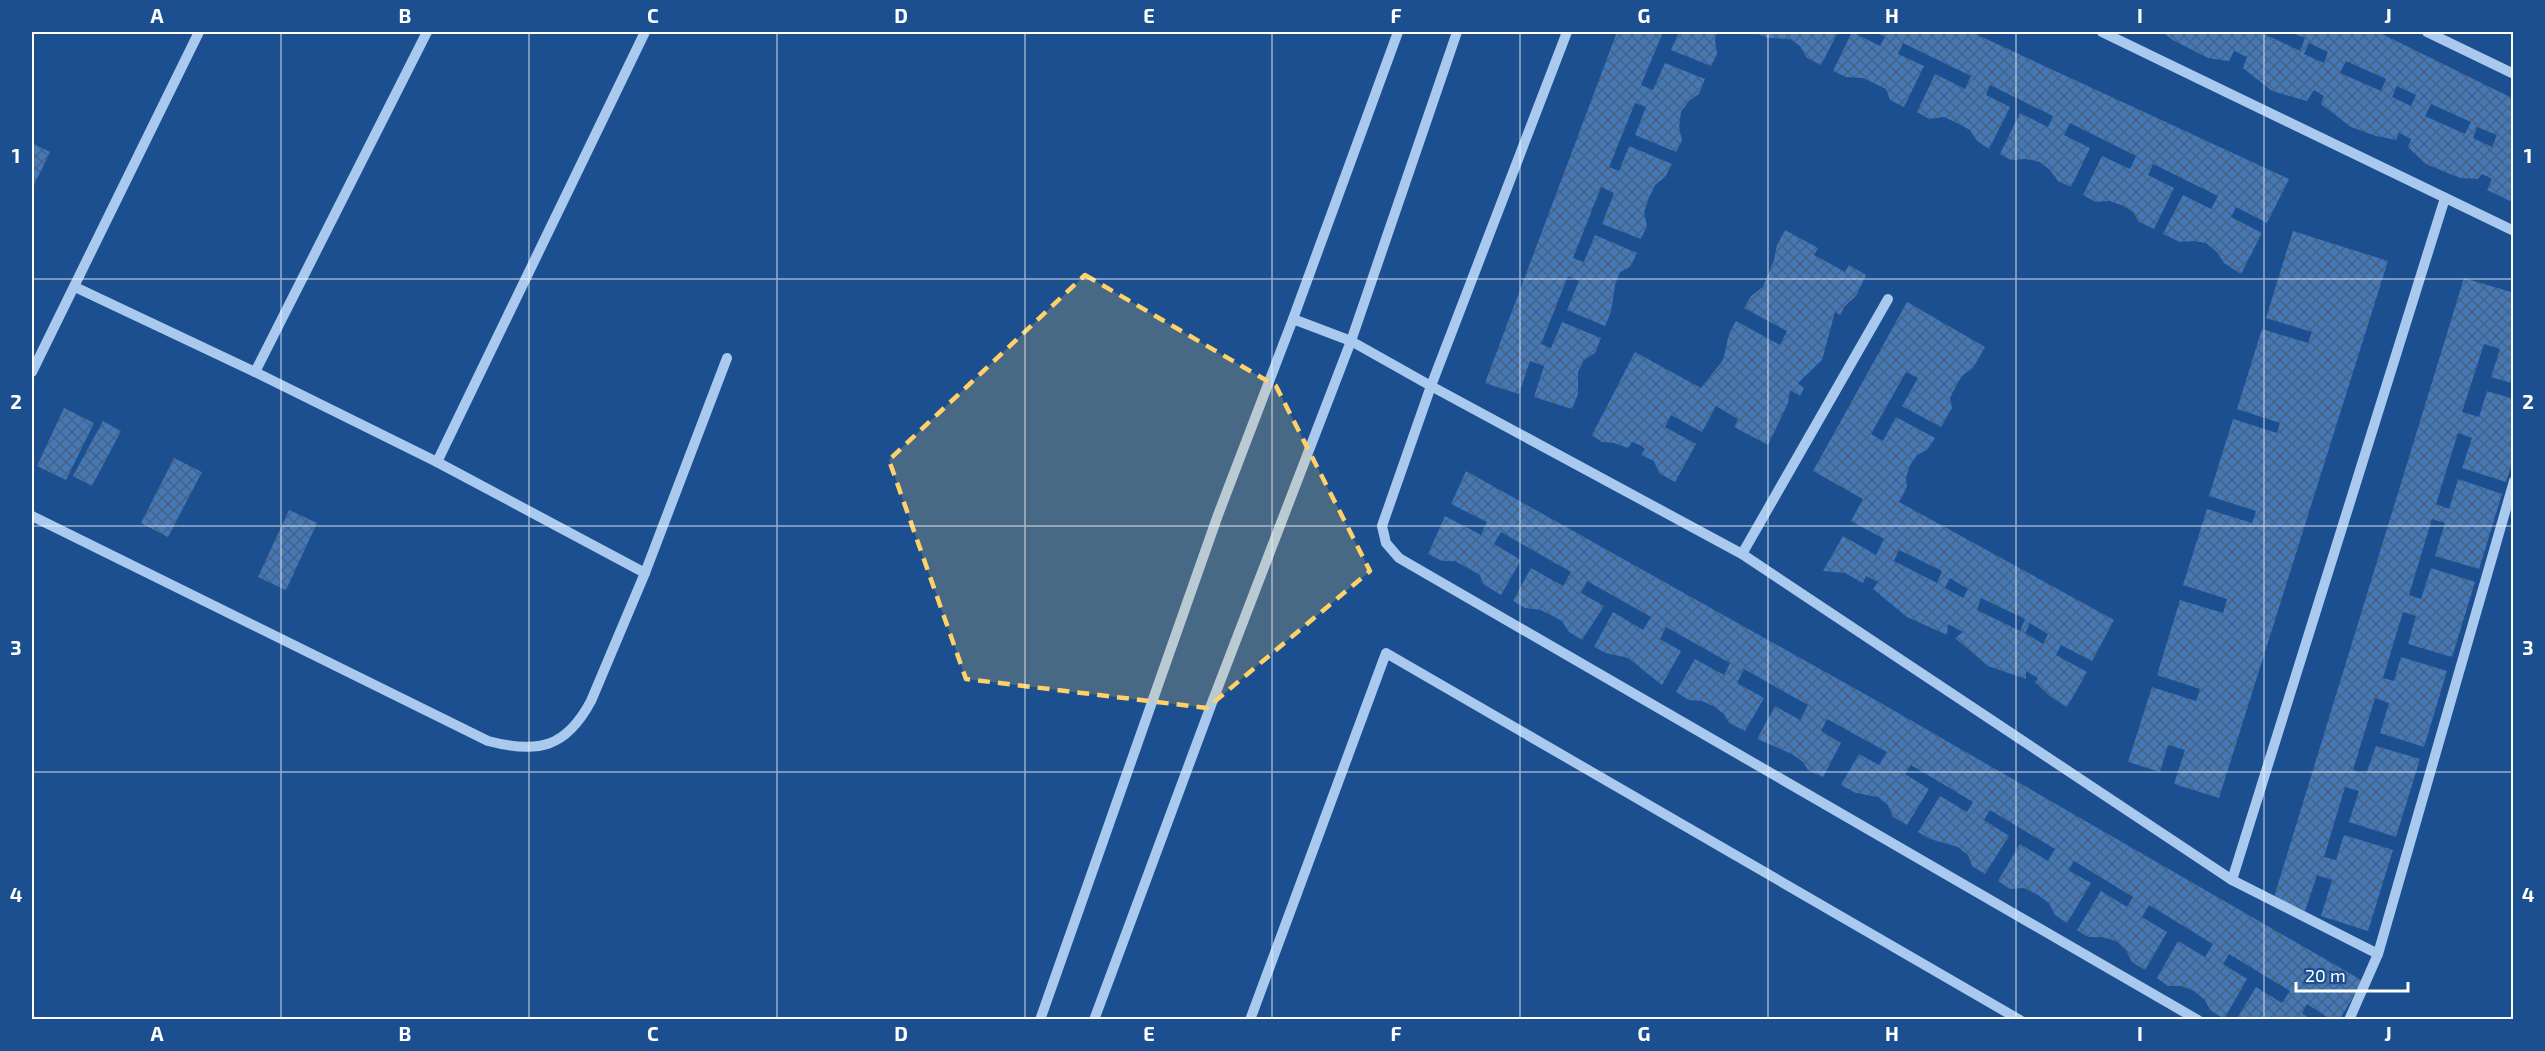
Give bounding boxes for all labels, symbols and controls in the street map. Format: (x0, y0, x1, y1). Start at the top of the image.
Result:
text: A (150, 3, 164, 27)
text: B (399, 3, 411, 27)
text: C (647, 3, 659, 27)
text: D (894, 3, 908, 27)
text: E (1143, 3, 1155, 27)
text: F (1390, 3, 1402, 27)
text: G (1638, 3, 1650, 27)
text: H (1885, 3, 1899, 27)
text: I (2137, 3, 2143, 27)
text: J (2384, 3, 2392, 27)
text: 1 (12, 143, 20, 167)
text: 1 (2524, 143, 2532, 167)
text: 2 (10, 389, 22, 413)
text: 2 (2522, 389, 2534, 413)
text: 3 (10, 635, 22, 659)
text: 3 (2522, 635, 2534, 659)
text: 4 (10, 882, 23, 906)
text: 4 (2522, 882, 2535, 906)
scale bar (2296, 955, 2408, 993)
text: 20 m (2305, 964, 2346, 986)
text: A (150, 1021, 164, 1045)
text: B (399, 1021, 411, 1045)
text: C (647, 1021, 659, 1045)
text: D (894, 1021, 908, 1045)
text: E (1143, 1021, 1155, 1045)
text: F (1390, 1021, 1402, 1045)
text: G (1638, 1021, 1650, 1045)
text: H (1885, 1021, 1899, 1045)
text: I (2137, 1021, 2143, 1045)
text: J (2384, 1021, 2392, 1045)

